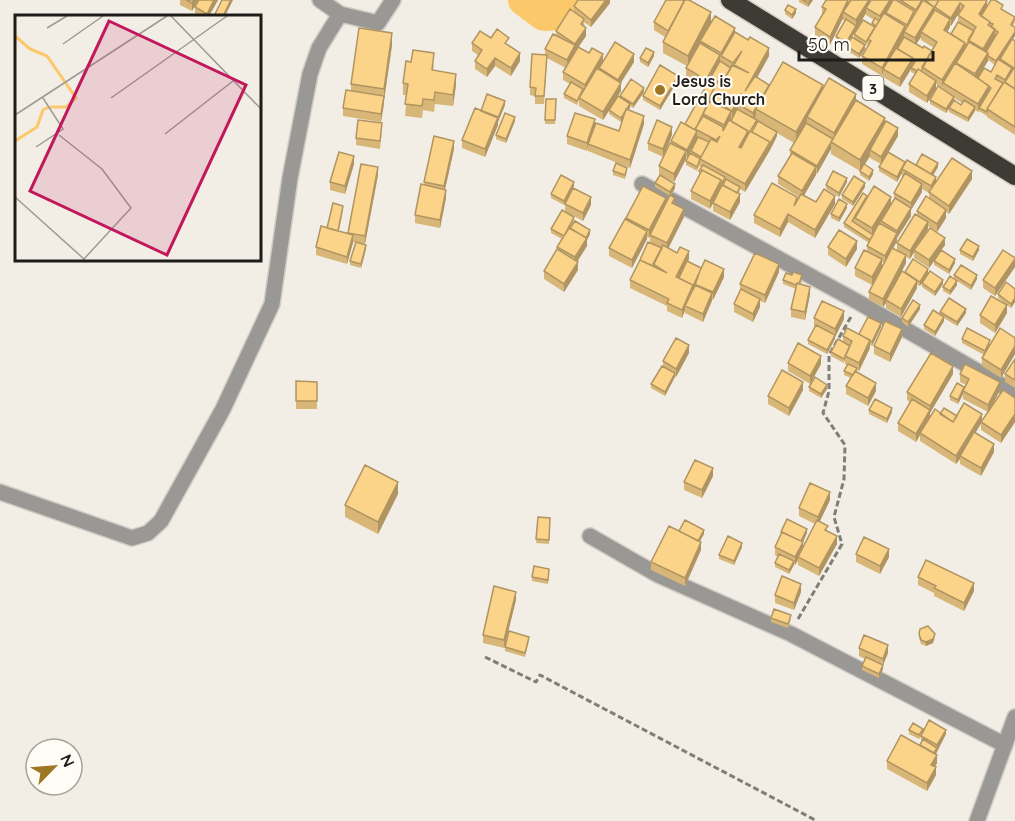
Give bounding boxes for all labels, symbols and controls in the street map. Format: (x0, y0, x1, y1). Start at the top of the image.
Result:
inset map (15, 15, 261, 261)
scale bar (799, 24, 932, 62)
text: 50 m (808, 33, 850, 56)
place label: Jesus is Lord Church (672, 71, 765, 109)
road number: 3 (862, 76, 884, 100)
marker: Jesus is Lord Church (653, 83, 667, 97)
north arrow (24, 737, 84, 797)
text: N (56, 751, 79, 770)

